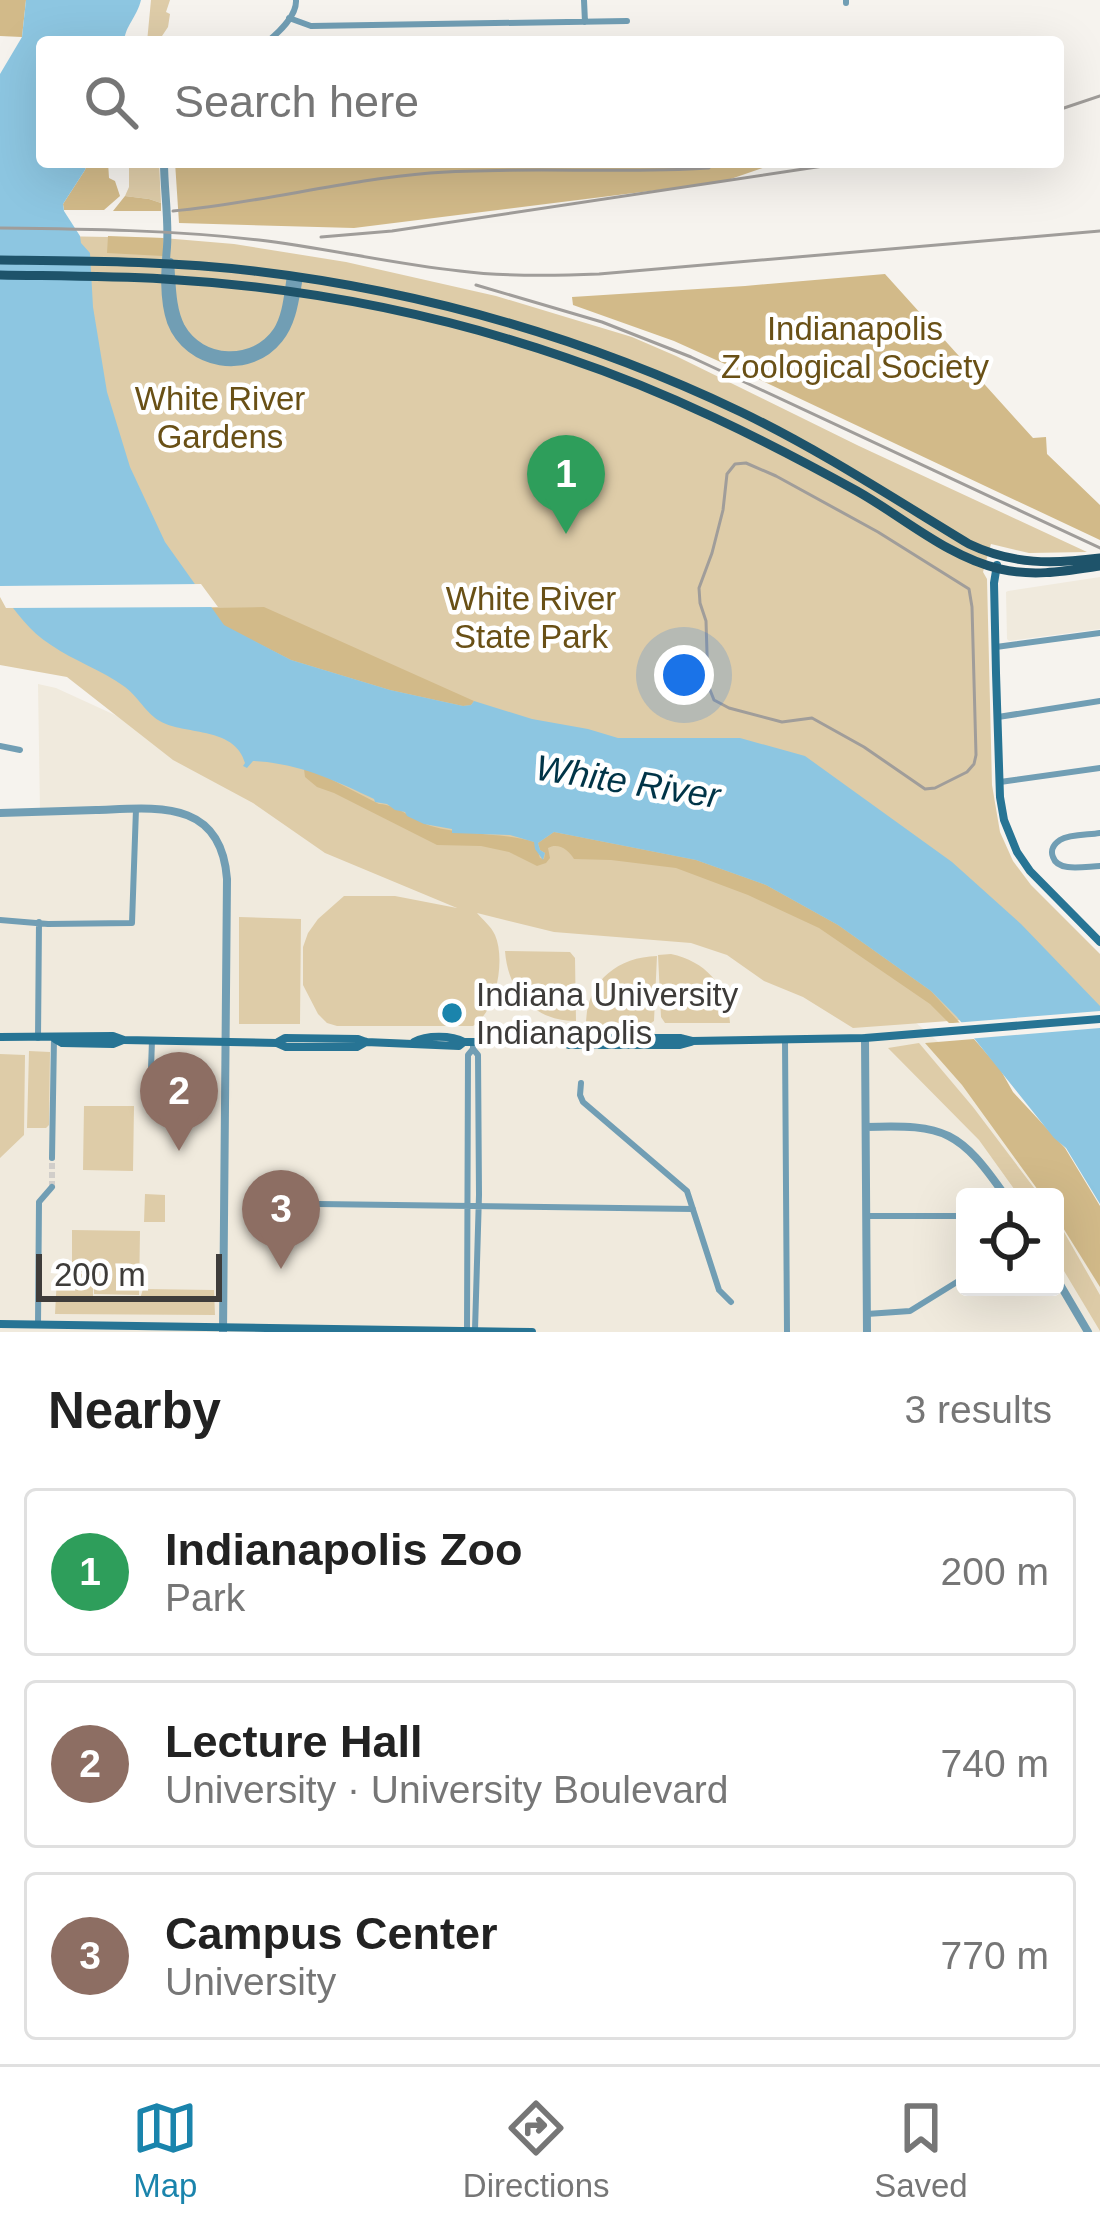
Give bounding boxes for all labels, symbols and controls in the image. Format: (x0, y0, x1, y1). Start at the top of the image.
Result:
search box (36, 36, 1064, 168)
icon: search (78, 69, 144, 135)
text: Search here (174, 76, 419, 127)
park label: Indianapolis Zoological Society (721, 310, 989, 385)
park label: White River Gardens (135, 380, 305, 455)
pin: 1 (527, 435, 605, 534)
park label: White River State Park (446, 580, 616, 655)
your location (654, 645, 714, 705)
water label: White River (533, 747, 725, 817)
place label: Indiana University Indianapolis (476, 976, 739, 1051)
marker: Indiana University Indianapolis (439, 1000, 465, 1026)
pin: 2 (140, 1052, 218, 1151)
pin: 3 (242, 1170, 320, 1269)
map controls (956, 1188, 1064, 1296)
button: locate (956, 1188, 1064, 1296)
scale bar (36, 1248, 222, 1301)
text: 200 m (54, 1256, 146, 1293)
text: Nearby (48, 1382, 221, 1439)
text: 3 results (905, 1388, 1052, 1431)
text: Indianapolis Zoo (165, 1524, 523, 1575)
text: 1 (79, 1550, 101, 1593)
text: 200 m (941, 1550, 1049, 1593)
text: Park (165, 1576, 245, 1619)
text: Lecture Hall (165, 1716, 423, 1767)
text: 2 (79, 1742, 101, 1785)
text: 740 m (941, 1742, 1049, 1785)
text: University · University Boulevard (165, 1768, 729, 1811)
text: Campus Center (165, 1908, 498, 1959)
text: 3 (79, 1934, 101, 1977)
text: 770 m (941, 1934, 1049, 1977)
text: University (165, 1960, 336, 2003)
tab: Map (132, 2095, 198, 2205)
tab: Directions (463, 2095, 610, 2205)
tab: Saved (874, 2095, 968, 2205)

